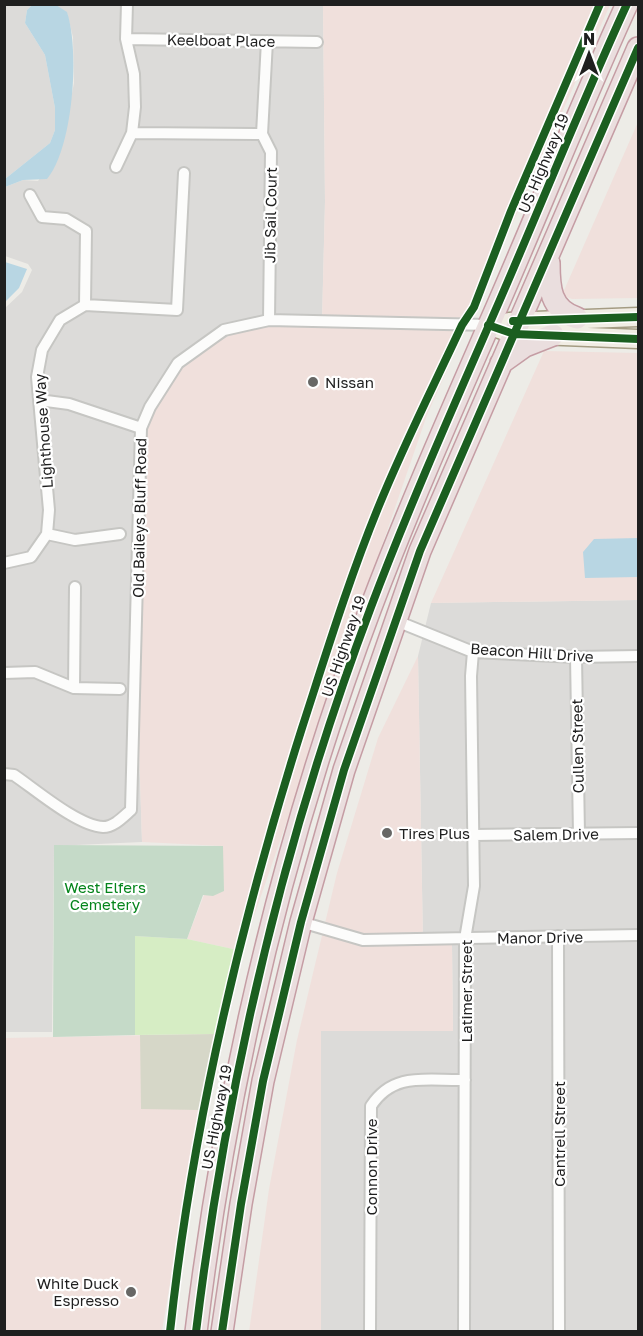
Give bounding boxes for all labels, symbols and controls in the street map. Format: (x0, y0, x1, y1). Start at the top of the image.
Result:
north arrow (559, 24, 619, 84)
text: N (583, 29, 595, 49)
street label: Keelboat Place (167, 30, 276, 50)
street label: US Highway 19 (514, 110, 572, 216)
street label: Jib Sail Court (260, 167, 280, 263)
street label: Lighthouse Way (30, 372, 56, 489)
place label: Nissan (325, 373, 374, 391)
marker: Nissan (306, 375, 320, 389)
street label: Old Baileys Bluff Road (129, 438, 149, 598)
street label: US Highway 19 (317, 593, 369, 699)
street label: Beacon Hill Drive (470, 639, 594, 665)
street label: Cullen Street (567, 698, 587, 794)
place label: Tires Plus (399, 824, 470, 842)
street label: Salem Drive (513, 824, 599, 844)
marker: Tires Plus (380, 826, 394, 840)
park label: West Elfers Cemetery (64, 878, 146, 913)
street label: Manor Drive (497, 927, 584, 947)
street label: Latimer Street (457, 939, 475, 1043)
street label: US Highway 19 (197, 1063, 235, 1171)
street label: Cantrell Street (550, 1081, 568, 1187)
street label: Connon Drive (362, 1118, 380, 1215)
place label: White Duck Espresso (37, 1274, 120, 1309)
marker: White Duck Espresso (124, 1285, 138, 1299)

